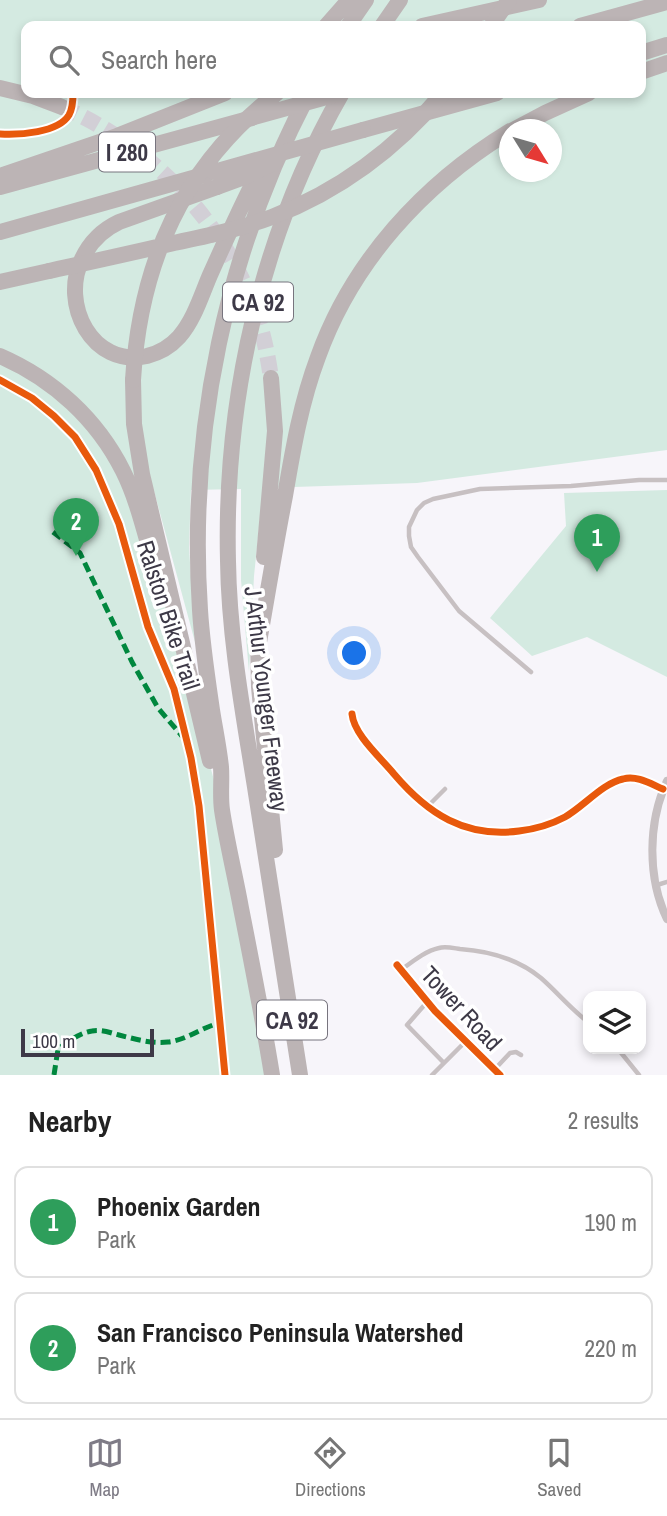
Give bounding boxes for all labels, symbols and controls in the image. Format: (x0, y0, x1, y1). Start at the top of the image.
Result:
search box (21, 21, 646, 98)
icon: search (45, 41, 83, 79)
text: Search here (101, 42, 217, 77)
north arrow (499, 119, 562, 182)
road number: I 280 (99, 132, 155, 172)
road number: CA 92 (223, 282, 293, 322)
pin: 2 (53, 498, 99, 556)
pin: 1 (574, 514, 620, 572)
street label: Ralston Bike Trail (130, 536, 208, 694)
street label: J Arthur Younger Freeway (237, 585, 297, 814)
your location (337, 636, 371, 670)
street label: Tower Road (414, 959, 510, 1057)
map controls (583, 991, 646, 1054)
button: layers (583, 991, 646, 1054)
road number: CA 92 (257, 1001, 327, 1040)
scale bar (21, 1026, 154, 1058)
text: 100 m (32, 1028, 75, 1054)
text: Nearby (28, 1101, 111, 1141)
text: 2 results (568, 1105, 639, 1136)
text: Phoenix Garden (97, 1189, 261, 1224)
text: 1 (48, 1207, 58, 1238)
text: 190 m (585, 1207, 637, 1238)
text: Park (97, 1224, 136, 1255)
text: San Francisco Peninsula Watershed (97, 1315, 464, 1350)
text: 2 (48, 1333, 58, 1364)
text: 220 m (585, 1333, 637, 1364)
text: Park (97, 1350, 136, 1381)
tab: Map (86, 1434, 124, 1502)
tab: Directions (295, 1434, 366, 1502)
tab: Saved (537, 1434, 581, 1502)

